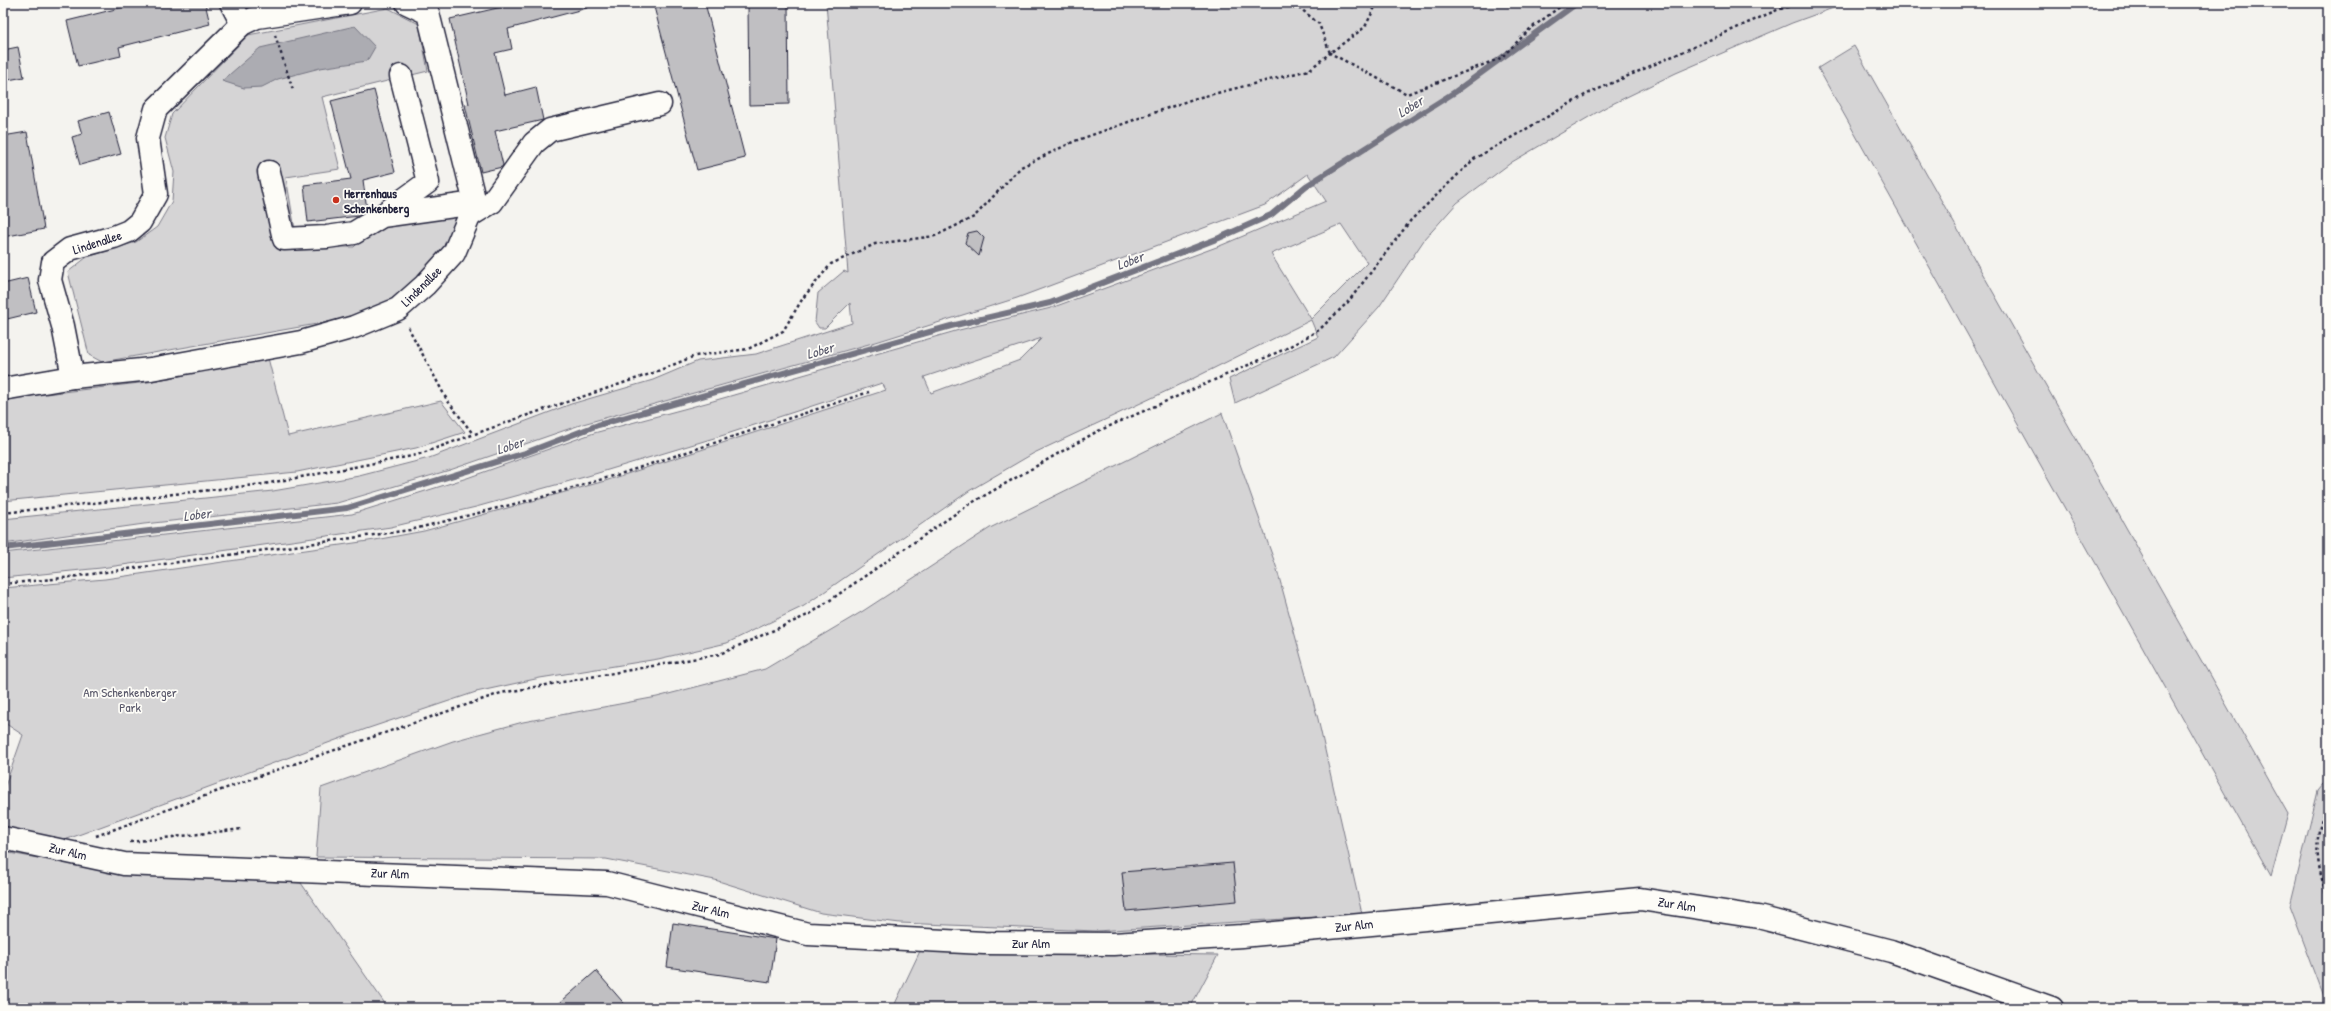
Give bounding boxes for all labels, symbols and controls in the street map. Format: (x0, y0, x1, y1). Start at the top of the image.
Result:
water label: Lober (1393, 90, 1428, 121)
place label: Herrenhaus Schenkenberg (344, 184, 410, 218)
marker: Herrenhaus Schenkenberg (331, 195, 341, 205)
street label: Lindenallee (70, 226, 124, 258)
water label: Lober (1114, 246, 1148, 274)
street label: Lindenallee (397, 262, 445, 310)
water label: Lober (804, 337, 837, 363)
water label: Lober (494, 431, 528, 458)
water label: Lober (182, 503, 213, 525)
park label: Am Schenkenberger Park (83, 683, 177, 716)
street label: Zur Alm (47, 838, 89, 864)
street label: Zur Alm (370, 863, 410, 883)
street label: Zur Alm (1657, 892, 1698, 916)
street label: Zur Alm (690, 896, 732, 922)
street label: Zur Alm (1334, 914, 1374, 936)
street label: Zur Alm (1012, 934, 1050, 952)

